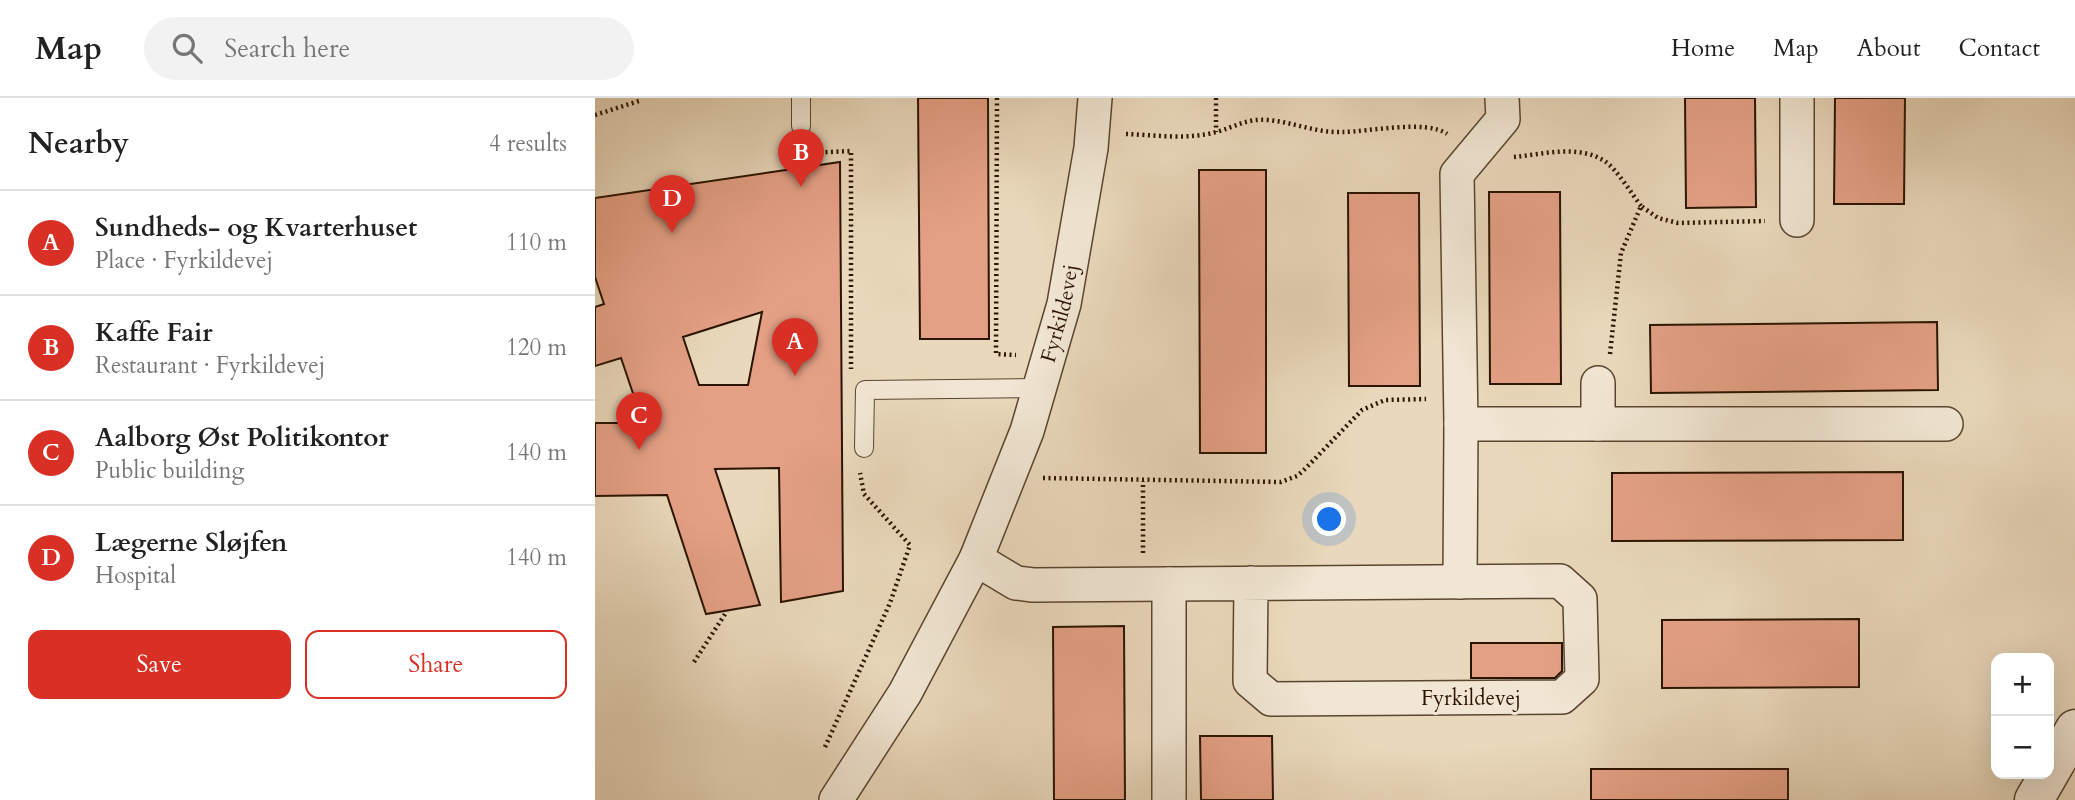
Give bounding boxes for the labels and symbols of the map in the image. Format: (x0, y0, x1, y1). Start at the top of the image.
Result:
pin: B (778, 129, 824, 187)
pin: D (649, 175, 695, 233)
street label: Fyrkildevej (1034, 262, 1086, 366)
pin: A (772, 318, 818, 376)
pin: C (616, 392, 662, 450)
your location (1312, 502, 1346, 536)
street label: Fyrkildevej (1421, 684, 1521, 713)

